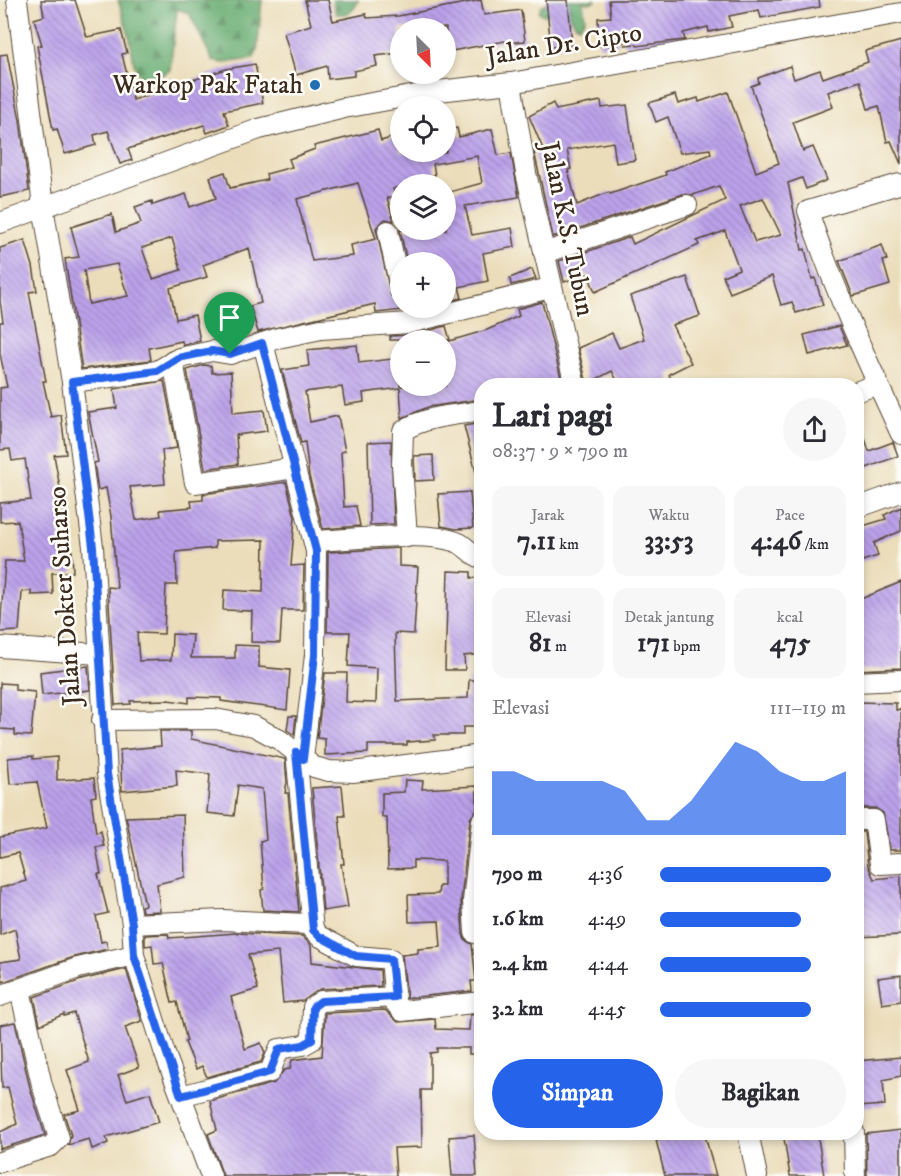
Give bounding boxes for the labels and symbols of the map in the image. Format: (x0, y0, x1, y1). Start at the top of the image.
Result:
street label: Jalan Dr. Cipto (482, 16, 644, 74)
north arrow (390, 18, 456, 84)
place label: Warkop Pak Fatah (111, 69, 303, 102)
marker: Warkop Pak Fatah (308, 78, 322, 92)
street label: Jalan K.S. Tubun (532, 137, 602, 320)
pin (204, 292, 255, 354)
street label: Jalan Dokter Suharso (41, 485, 89, 709)

